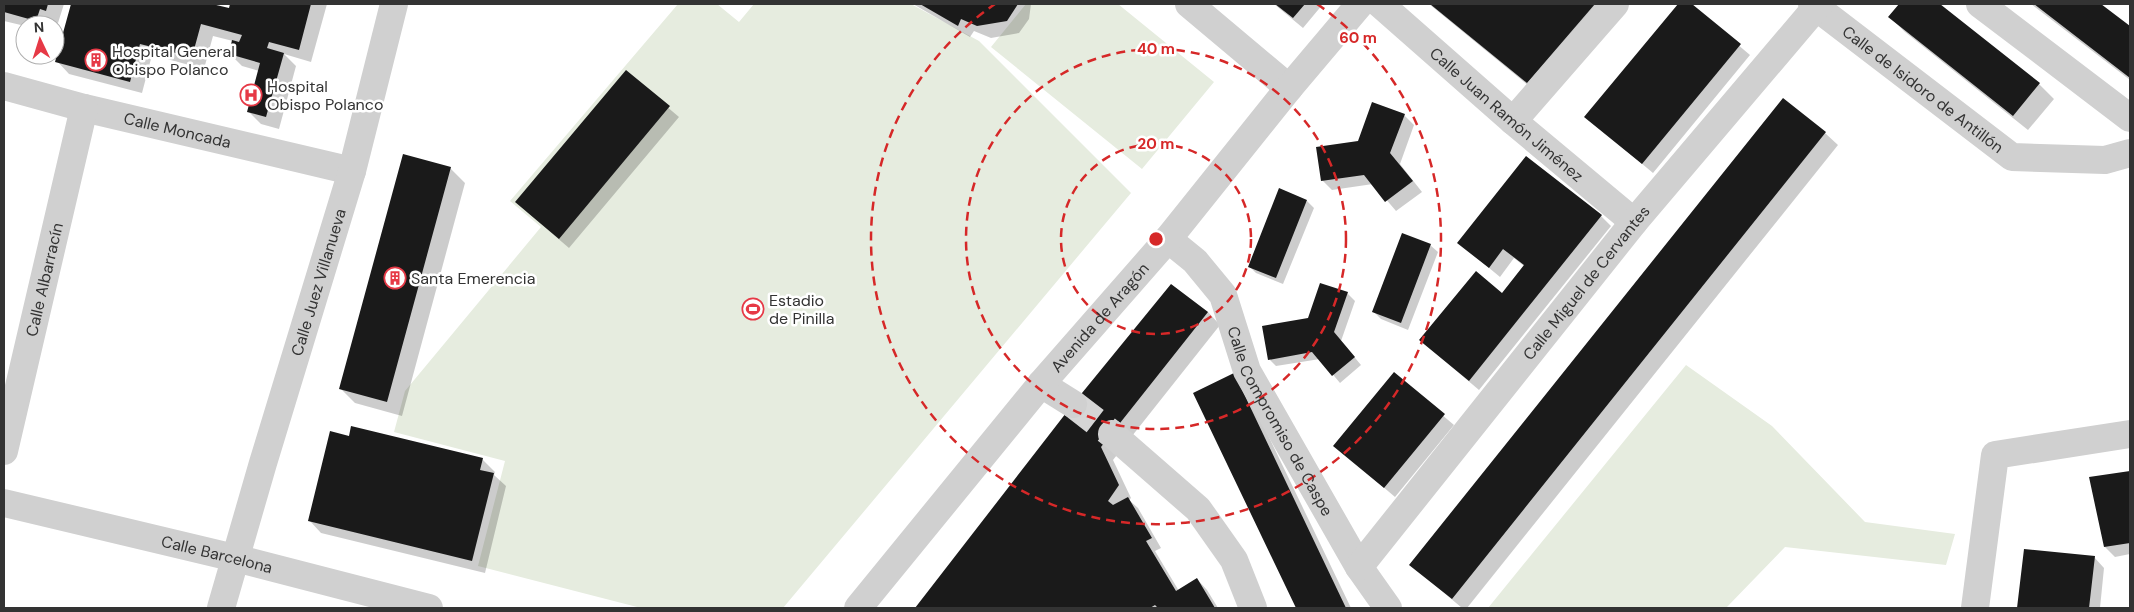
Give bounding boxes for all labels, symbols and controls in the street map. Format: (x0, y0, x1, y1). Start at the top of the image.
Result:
north arrow (15, 15, 65, 65)
text: N (33, 18, 45, 36)
street label: Calle de Isidoro de Antillón (1838, 21, 2008, 158)
text: 60 m (1339, 28, 1377, 48)
text: 40 m (1137, 39, 1175, 59)
place label: Hospital General Obispo Polanco (112, 41, 235, 80)
street label: Calle Juan Ramón Jiménez (1425, 43, 1588, 186)
building icon: Hospital General Obispo Polanco (84, 48, 108, 72)
place label: Hospital Obispo Polanco (267, 76, 383, 115)
hospital icon: Hospital Obispo Polanco (239, 83, 263, 107)
street label: Calle Moncada (122, 108, 233, 153)
text: 20 m (1138, 134, 1174, 154)
street label: Calle Miguel de Cervantes (1518, 201, 1655, 364)
street label: Calle Juez Villanueva (286, 206, 351, 359)
street label: Calle Albarracín (21, 221, 68, 339)
centre of rings (1147, 230, 1165, 248)
street label: Avenida de Aragón (1046, 258, 1154, 377)
building icon: Santa Emerencia (383, 266, 407, 290)
place label: Santa Emerencia (411, 268, 535, 289)
place label: Estadio de Pinilla (769, 290, 834, 329)
sports icon: Estadio de Pinilla (741, 297, 765, 321)
street label: Calle Compromiso de Caspe (1223, 324, 1338, 520)
street label: Calle Barcelona (159, 531, 275, 578)

